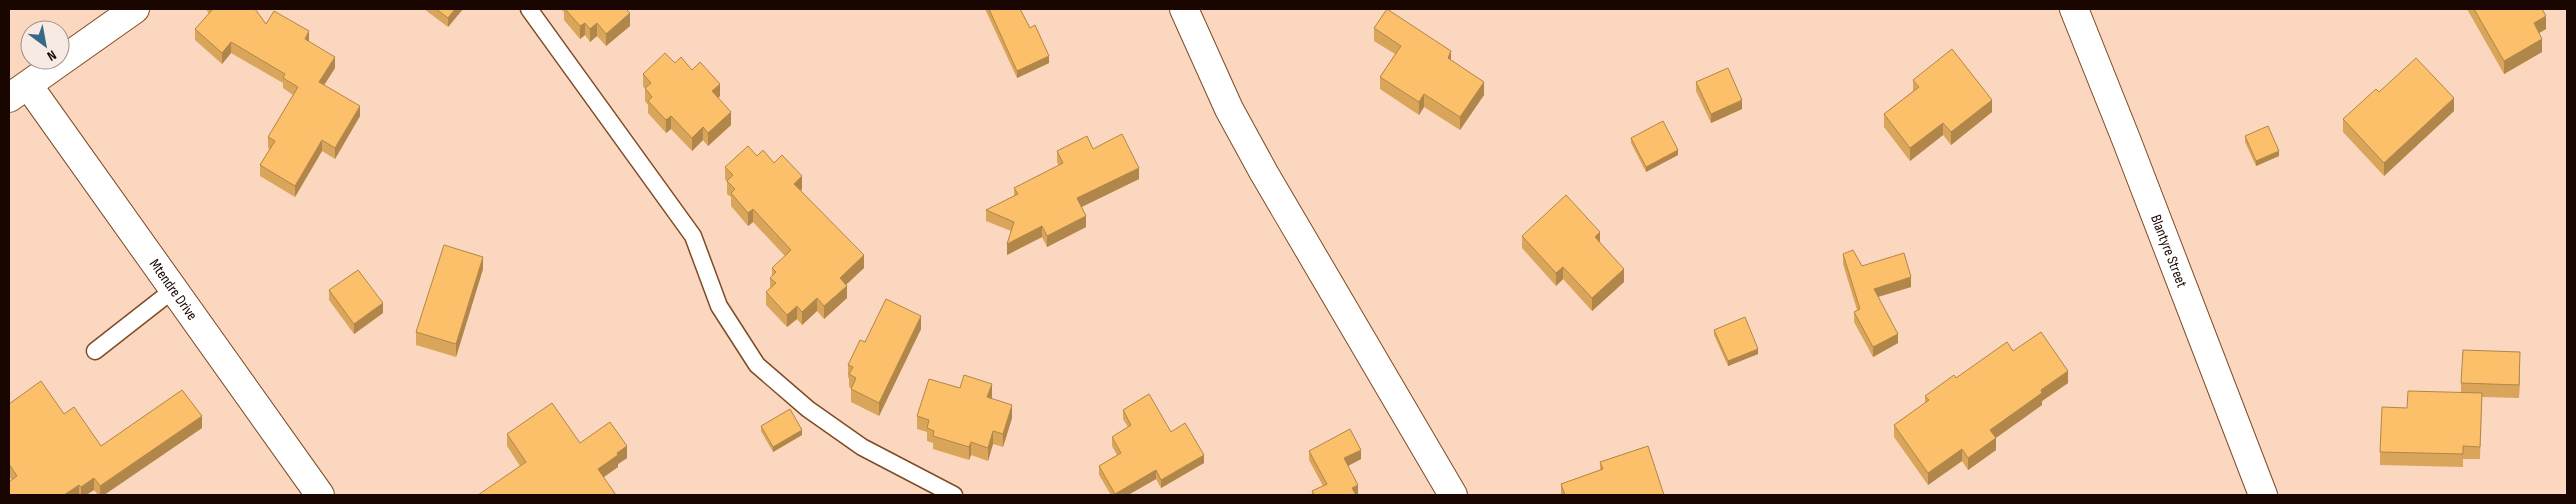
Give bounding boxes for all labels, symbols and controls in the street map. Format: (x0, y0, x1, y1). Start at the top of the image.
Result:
north arrow (20, 20, 70, 70)
text: N (44, 46, 59, 65)
street label: Blantyre Street (2146, 212, 2191, 291)
street label: Mtendre Drive (145, 255, 201, 324)

